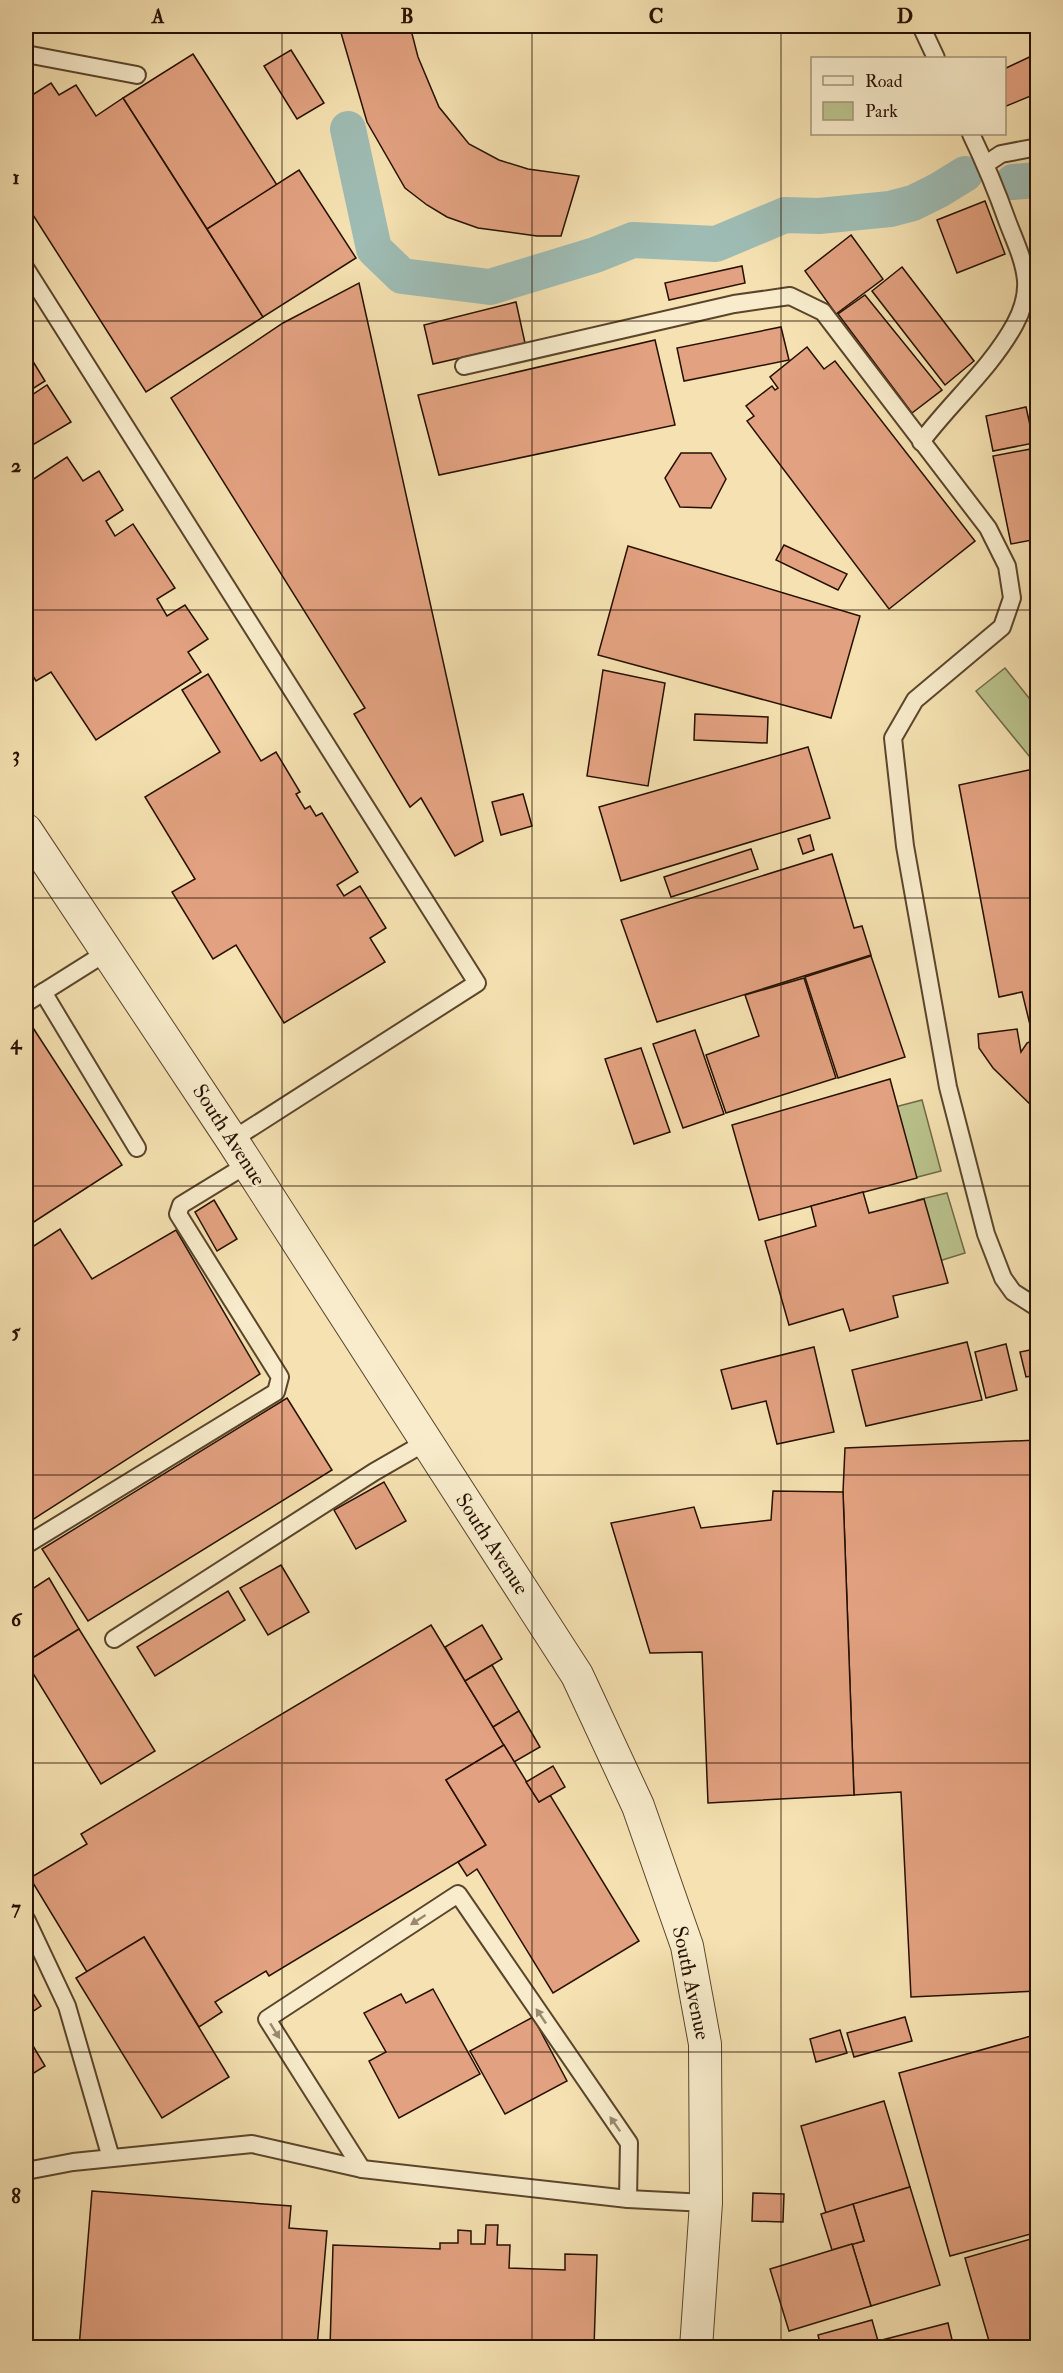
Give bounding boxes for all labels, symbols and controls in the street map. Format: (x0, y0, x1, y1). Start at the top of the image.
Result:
text: A (151, 4, 165, 29)
text: B (400, 4, 414, 29)
text: C (649, 4, 663, 29)
text: D (897, 4, 913, 29)
legend (811, 57, 1006, 135)
text: Road (865, 70, 903, 93)
text: Park (865, 100, 898, 123)
text: 1 (12, 165, 20, 190)
text: 2 (11, 453, 21, 478)
text: 3 (12, 742, 20, 767)
text: 4 (10, 1030, 23, 1055)
street label: South Avenue (186, 1079, 272, 1191)
text: 5 (12, 1319, 22, 1344)
street label: South Avenue (449, 1488, 535, 1600)
text: 6 (11, 1607, 23, 1632)
text: 7 (11, 1895, 21, 1920)
one-way arrow (410, 1914, 426, 1925)
street label: South Avenue (666, 1924, 716, 2043)
one-way arrow (535, 2009, 547, 2025)
one-way arrow (269, 2023, 280, 2039)
one-way arrow (609, 2116, 621, 2132)
text: 8 (11, 2184, 21, 2209)

